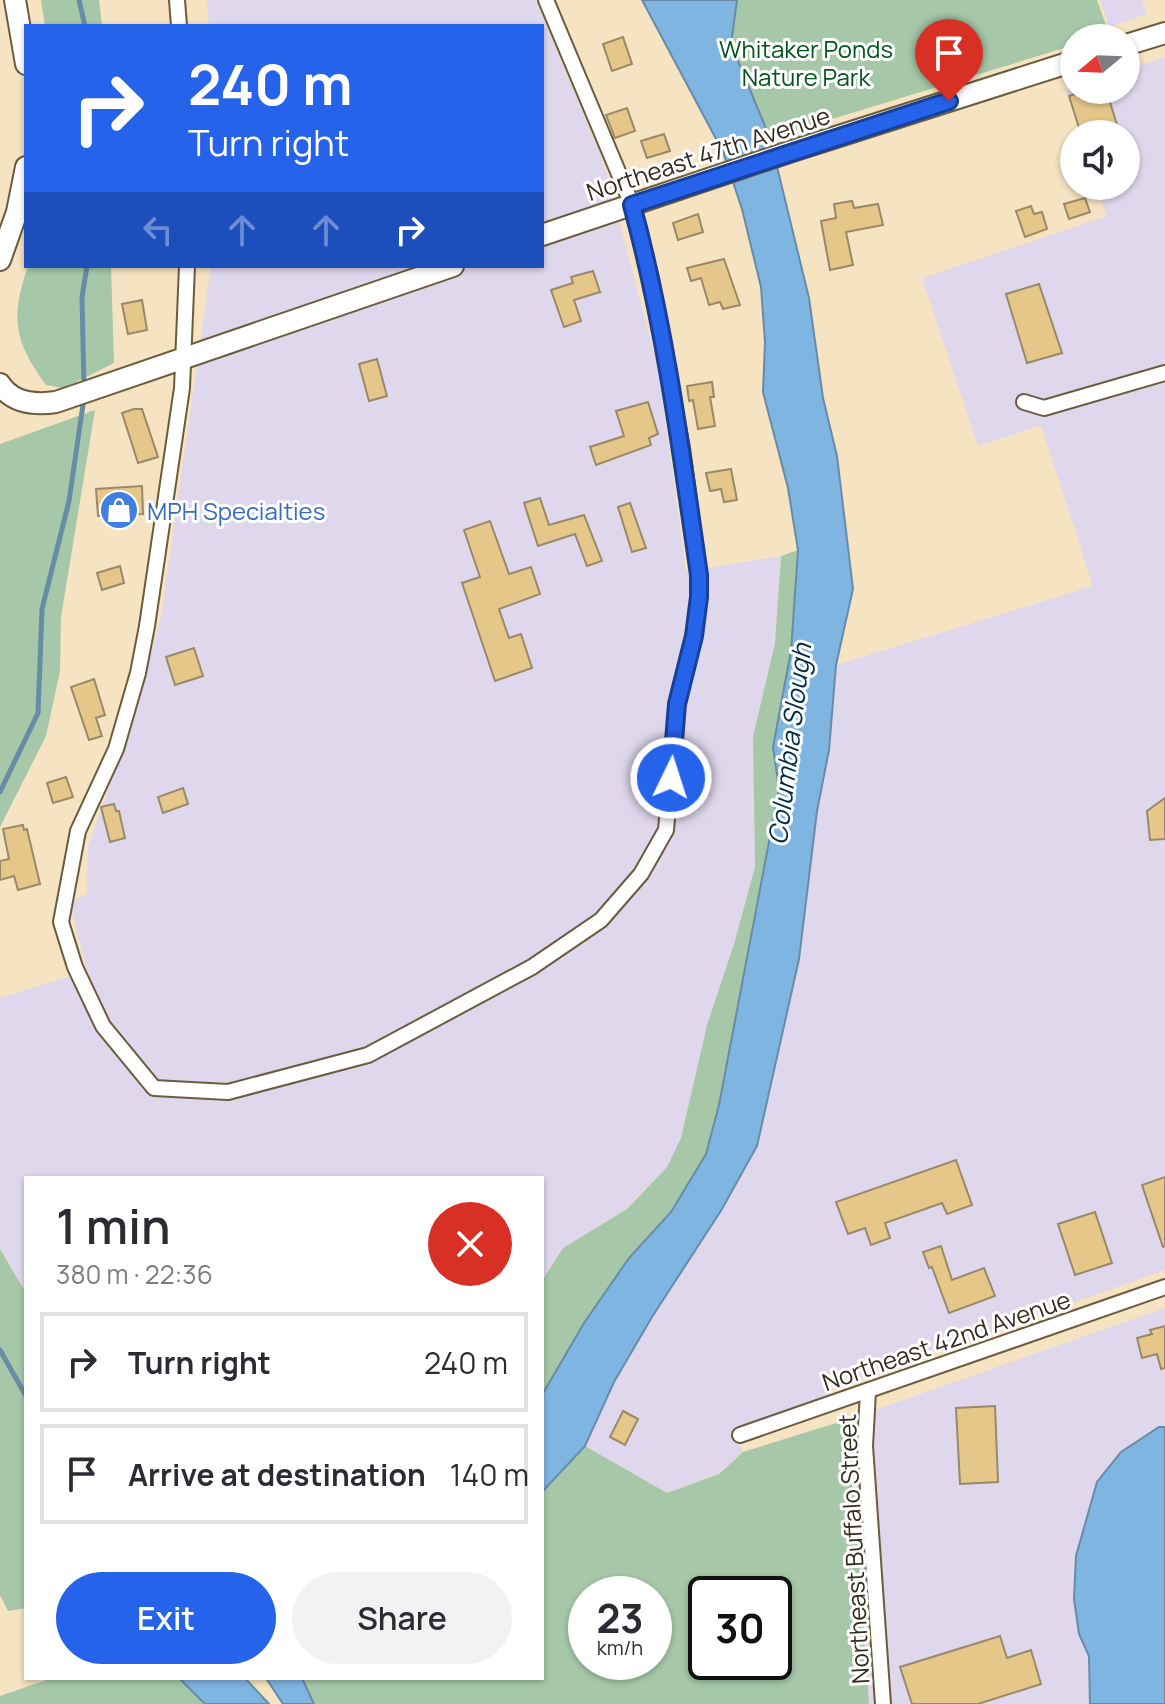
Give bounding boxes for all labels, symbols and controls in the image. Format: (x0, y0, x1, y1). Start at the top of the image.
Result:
pin (915, 19, 983, 101)
north arrow (1060, 24, 1140, 104)
map controls (1060, 24, 1140, 200)
icon: arrive (927, 31, 971, 75)
park label: Whitaker Ponds Nature Park (719, 32, 893, 93)
text: 240 m (188, 45, 353, 122)
icon: right (56, 56, 160, 160)
street label: Northeast 47th Avenue (582, 98, 834, 208)
text: Turn right (188, 118, 349, 167)
button: sound (1060, 120, 1140, 200)
icon: left (136, 208, 180, 252)
icon: ahead (220, 208, 264, 252)
icon: ahead (304, 208, 348, 252)
icon: right (388, 208, 432, 252)
shop icon: MPH Specialties (98, 489, 140, 531)
place label: MPH Specialties (147, 494, 325, 527)
water label: Columbia Slough (759, 640, 819, 847)
position arrow (629, 736, 713, 820)
text: 1 min (56, 1193, 170, 1258)
button: close (428, 1202, 512, 1286)
text: 380 m · 22:36 (56, 1256, 213, 1292)
street label: Northeast 42nd Avenue (817, 1282, 1075, 1398)
icon: right (60, 1340, 104, 1384)
text: Turn right (128, 1342, 271, 1383)
text: 240 m (424, 1342, 508, 1383)
street label: Northeast Buffalo Street (829, 1413, 877, 1685)
icon: arrive (60, 1452, 104, 1496)
text: Arrive at destination (128, 1454, 426, 1495)
text: 140 m (450, 1454, 529, 1495)
button: Exit (56, 1572, 276, 1664)
button: Share (292, 1572, 512, 1664)
speed limit sign: 30 (688, 1576, 792, 1680)
text: 23 (596, 1590, 644, 1645)
text: km/h (597, 1634, 643, 1661)

